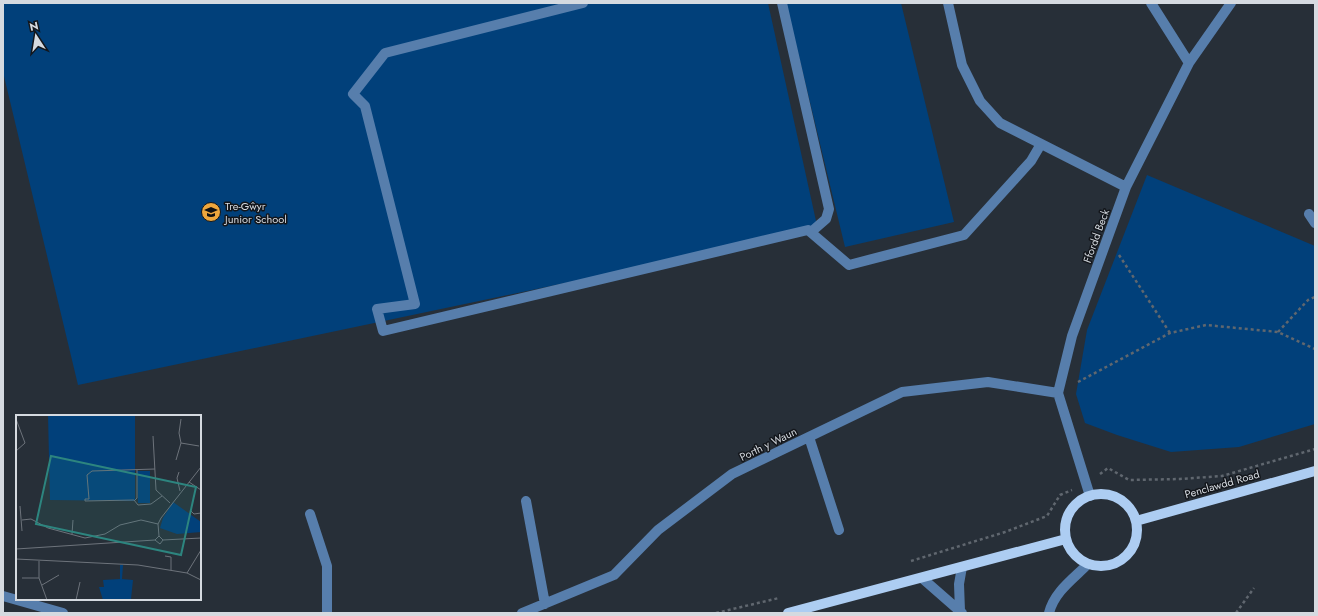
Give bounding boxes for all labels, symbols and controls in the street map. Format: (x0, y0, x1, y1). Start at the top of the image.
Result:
north arrow (16, 16, 56, 56)
text: N (28, 17, 40, 35)
place label: Tre-Gŵyr Junior School (223, 198, 287, 227)
school or university icon: Tre-Gŵyr Junior School (200, 201, 222, 223)
street label: Ffordd Beck (1079, 207, 1113, 265)
inset map (16, 415, 201, 600)
street label: Porth y Waun (737, 423, 799, 465)
street label: Penclawdd Road (1183, 466, 1261, 502)

